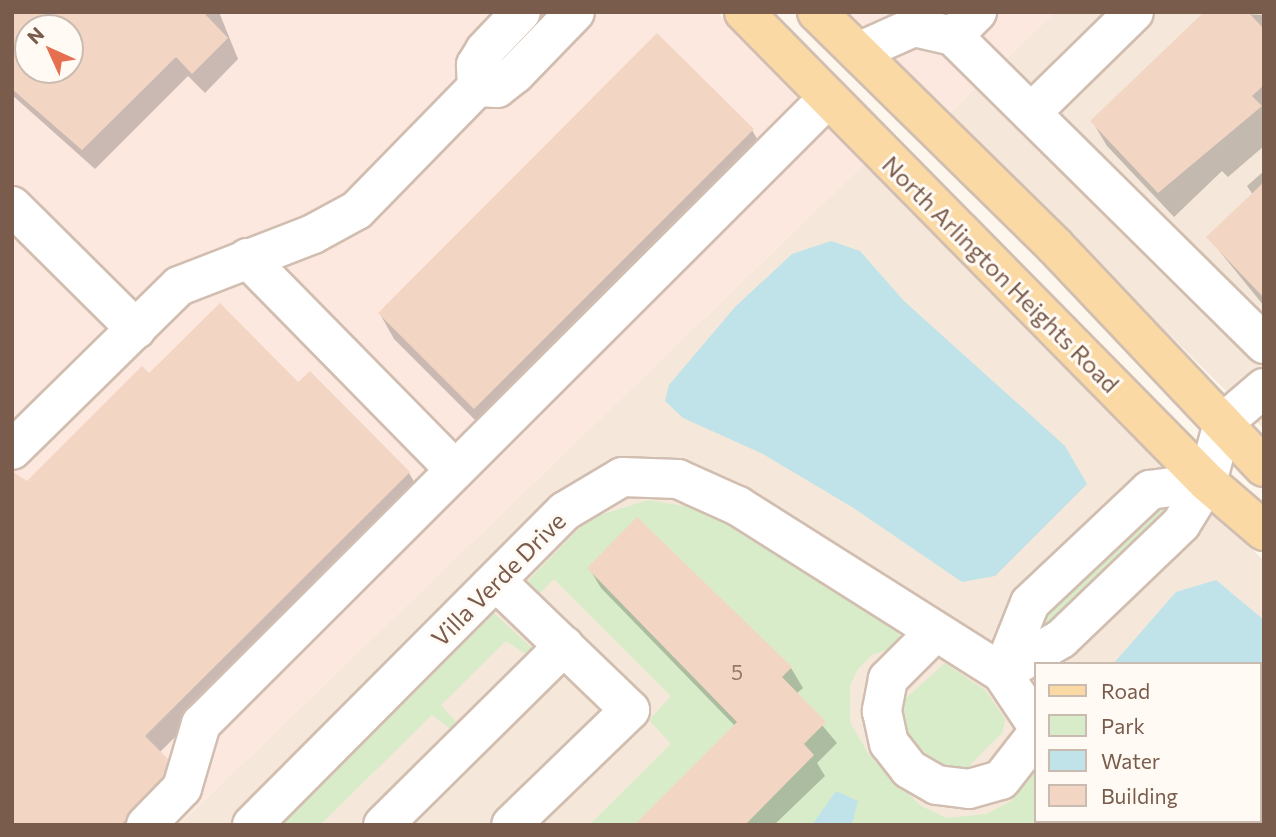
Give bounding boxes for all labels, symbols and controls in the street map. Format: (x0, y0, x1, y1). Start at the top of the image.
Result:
north arrow (14, 14, 84, 84)
text: N (22, 22, 48, 48)
street label: North Arlington Heights Road (877, 150, 1125, 398)
street label: Villa Verde Drive (425, 506, 571, 652)
house number: 5 (731, 659, 743, 685)
legend (1034, 662, 1262, 823)
text: Road (1101, 678, 1150, 703)
text: Park (1101, 713, 1145, 738)
text: Water (1101, 748, 1160, 773)
text: Building (1101, 783, 1178, 808)

